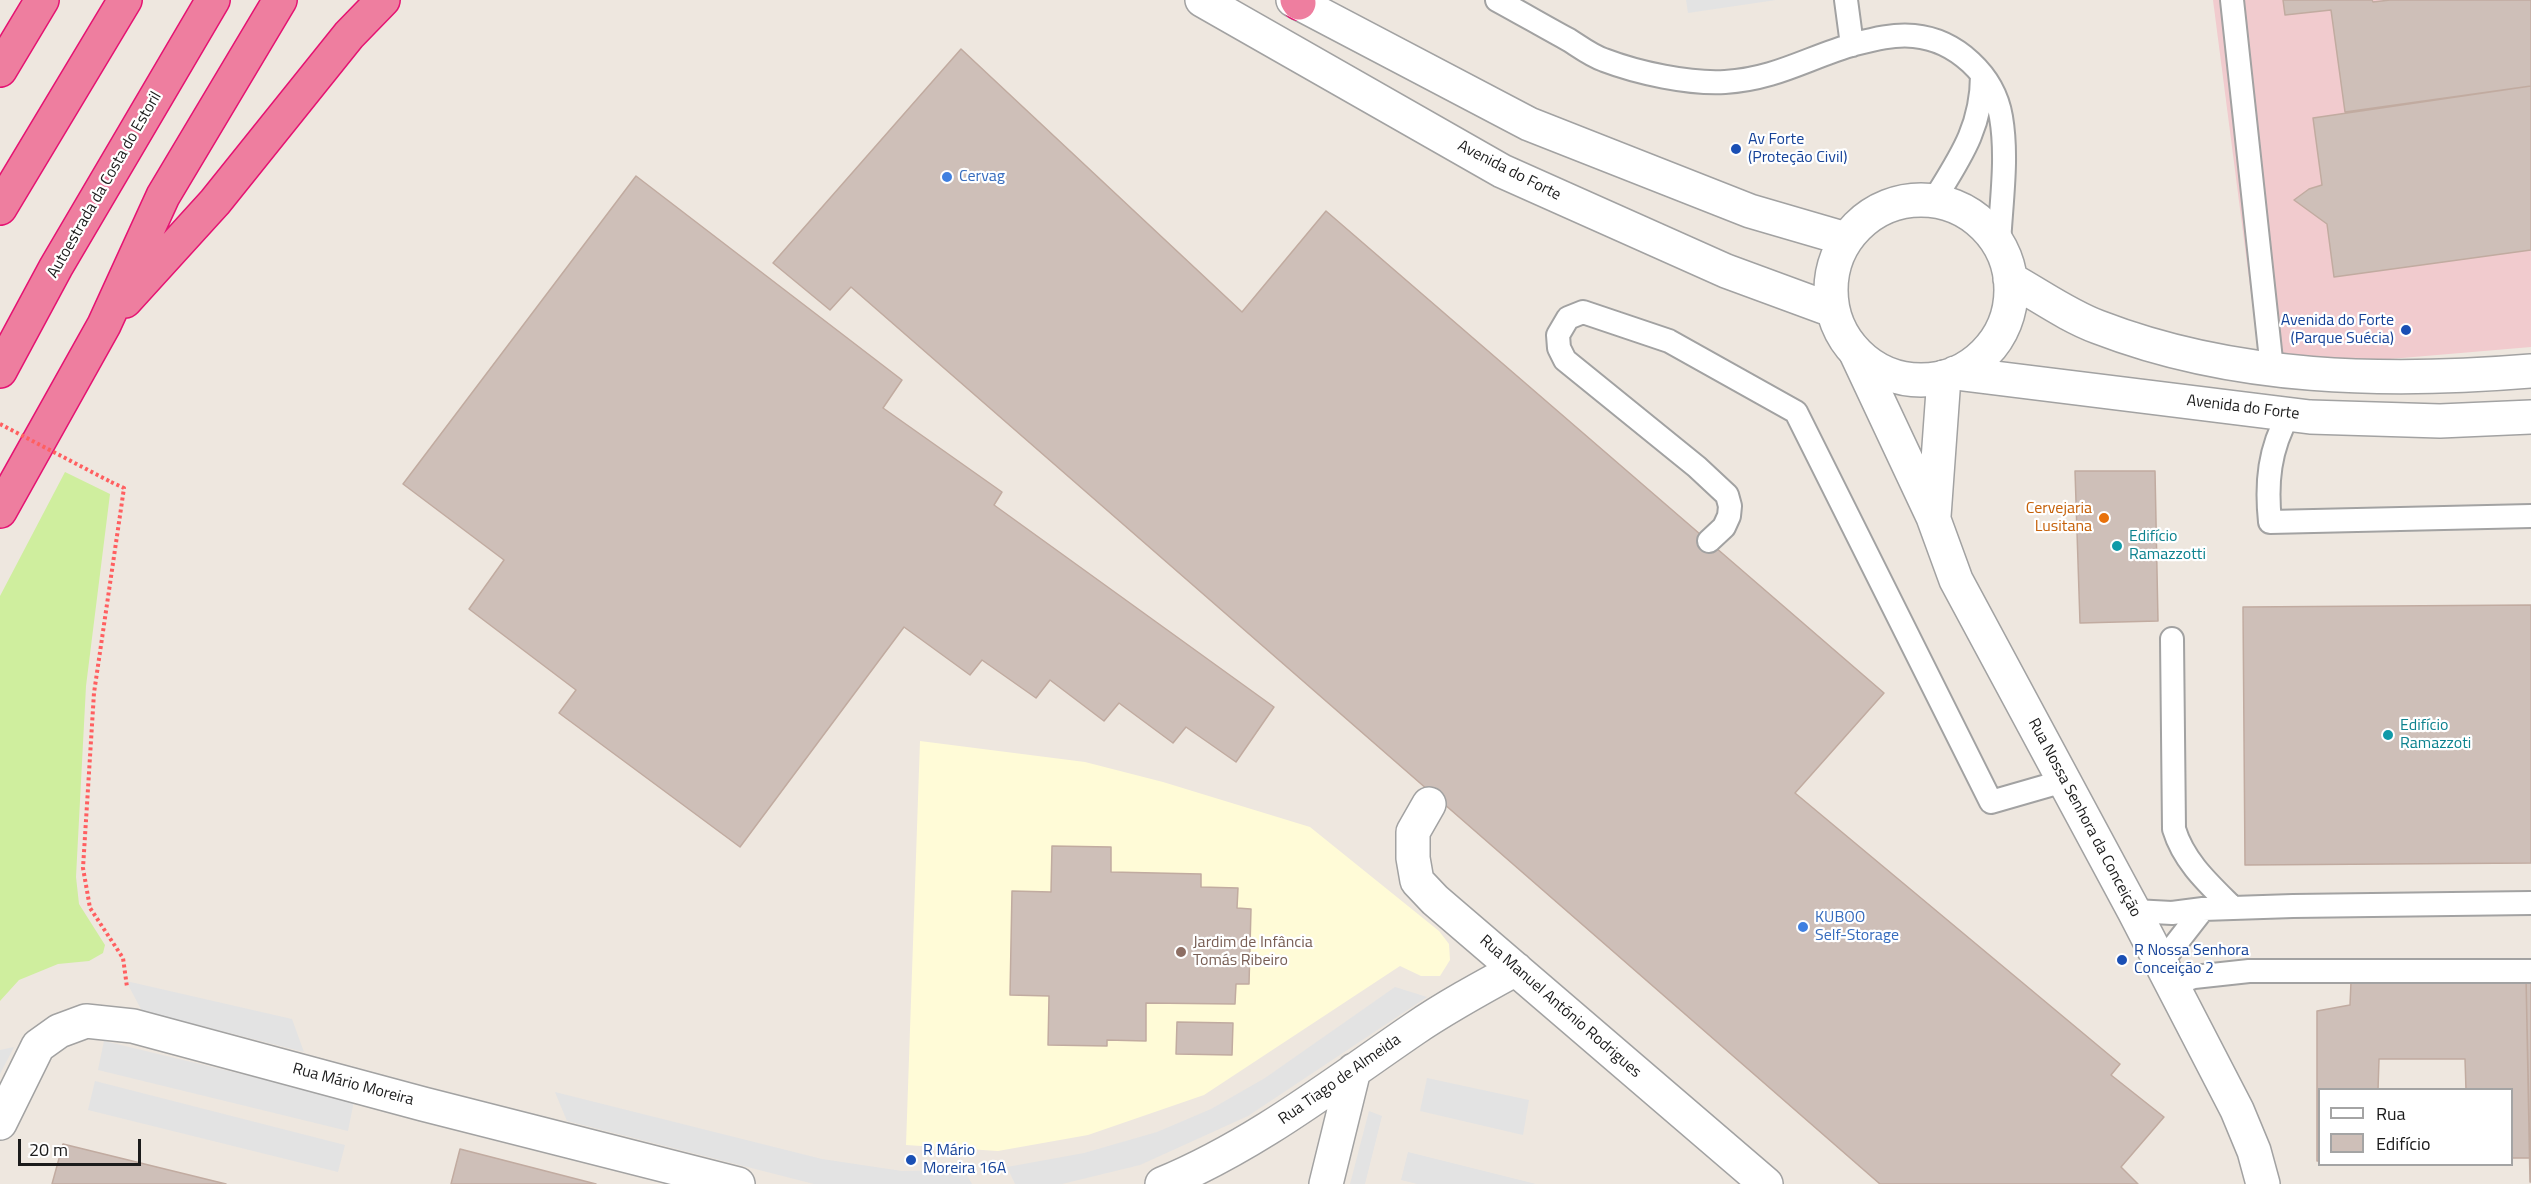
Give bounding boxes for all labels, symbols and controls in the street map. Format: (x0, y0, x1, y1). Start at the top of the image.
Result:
street label: Autoestrada da Costa do Estoril (44, 88, 166, 282)
place label: Av Forte (Proteção Civil) (1748, 130, 1847, 168)
street label: Avenida do Forte (1454, 137, 1564, 205)
marker: Av Forte (Proteção Civil) (1729, 142, 1743, 156)
place label: Cervag (959, 167, 1005, 187)
marker: Cervag (940, 170, 954, 184)
place label: Avenida do Forte (Parque Suécia) (2281, 311, 2394, 349)
marker: Avenida do Forte (Parque Suécia) (2399, 323, 2413, 337)
street label: Avenida do Forte (2186, 392, 2300, 424)
place label: Cervejaria Lusitana (2026, 499, 2092, 537)
marker: Cervejaria Lusitana (2097, 511, 2111, 525)
place label: Edifício Ramazzotti (2129, 527, 2206, 565)
marker: Edifício Ramazzotti (2110, 539, 2124, 553)
street label: Rua Nossa Senhora da Conceição (2023, 715, 2145, 921)
place label: Edifício Ramazzoti (2400, 716, 2471, 754)
marker: Edifício Ramazzoti (2381, 728, 2395, 742)
place label: KUBOO Self-Storage (1815, 908, 1899, 946)
marker: KUBOO Self-Storage (1796, 920, 1810, 934)
street label: Rua Manuel António Rodrigues (1475, 932, 1645, 1082)
place label: Jardim de Infância Tomás Ribeiro (1193, 933, 1313, 971)
place label: R Nossa Senhora Conceição 2 (2134, 941, 2249, 979)
marker: Jardim de Infância Tomás Ribeiro (1174, 945, 1188, 959)
marker: R Nossa Senhora Conceição 2 (2115, 953, 2129, 967)
street label: Rua Tiago de Almeida (1275, 1031, 1405, 1129)
street label: Rua Mário Moreira (290, 1060, 416, 1110)
legend (2318, 1088, 2513, 1166)
text: Rua (2376, 1100, 2406, 1127)
scale bar (21, 1127, 144, 1165)
text: Edifício (2376, 1130, 2430, 1157)
text: 20 m (29, 1136, 68, 1163)
place label: R Mário Moreira 16A (923, 1141, 1006, 1179)
marker: R Mário Moreira 16A (904, 1153, 918, 1167)

